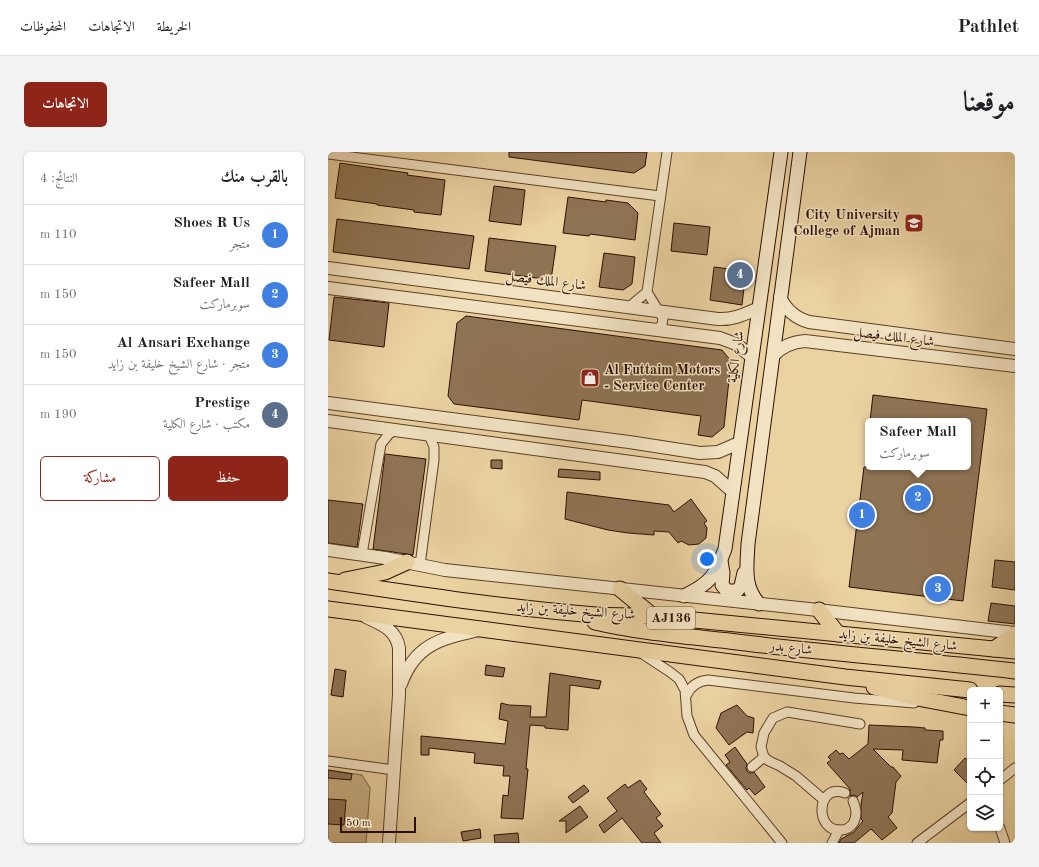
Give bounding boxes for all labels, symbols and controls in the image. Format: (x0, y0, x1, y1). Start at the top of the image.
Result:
text: Pathlet (958, 18, 1019, 37)
text: المحفوظات (20, 20, 66, 34)
text: الاتجاهات (88, 20, 135, 34)
text: الخريطة (157, 20, 191, 34)
button: الاتجاهات (24, 82, 107, 127)
text: موقعنا (963, 90, 1015, 118)
text: بالقرب منك (220, 169, 288, 186)
text: النتائج: 4 (40, 172, 78, 185)
place label: City University College of Ajman (793, 208, 900, 238)
school or university icon: City University College of Ajman (903, 212, 925, 234)
text: Shoes R Us (173, 216, 250, 231)
text: 110 m (40, 228, 77, 241)
text: 1 (271, 228, 279, 241)
text: متجر (229, 238, 250, 251)
pin: 4 (727, 260, 753, 290)
street label: شارع الملك فيصل (504, 269, 587, 297)
text: Safeer Mall (173, 276, 250, 291)
text: 150 m (40, 288, 77, 301)
text: 2 (271, 288, 279, 301)
text: سوبرماركت (200, 298, 250, 311)
street label: شارع الملك فيصل (852, 325, 935, 353)
street label: شارع الكلية (724, 330, 751, 385)
text: Al Ansari Exchange (117, 336, 250, 351)
text: 150 m (40, 348, 77, 361)
text: 3 (271, 348, 279, 361)
text: متجر · شارع الشيخ خليفة بن زايد (108, 358, 250, 371)
place label: Al Futtaim Motors - Service Center (604, 363, 720, 393)
shop icon: Al Futtaim Motors - Service Center (579, 367, 601, 389)
text: Prestige (194, 396, 250, 411)
text: 190 m (40, 408, 77, 421)
text: 4 (271, 408, 279, 421)
text: مكتب · شارع الكلية (163, 418, 250, 431)
popup (865, 418, 971, 470)
text: Safeer Mall (879, 425, 957, 440)
text: سوبرماركت (879, 447, 930, 460)
button: مشاركة (40, 456, 160, 501)
button: حفظ (168, 456, 288, 501)
pin: 2 (905, 483, 931, 513)
pin: 1 (849, 500, 875, 530)
your location (697, 549, 717, 569)
pin: 3 (925, 574, 951, 604)
street label: شارع الشيخ خليفة بن زايد (516, 600, 636, 627)
road number: AJ136 (647, 607, 695, 629)
street label: شارع الشيخ خليفة بن زايد (837, 627, 958, 658)
street label: شارع بدر (767, 639, 813, 661)
map controls (967, 687, 1003, 831)
button: + (967, 687, 1003, 723)
button: − (967, 723, 1003, 759)
button: locate (967, 759, 1003, 795)
button: layers (967, 795, 1003, 831)
scale bar (340, 815, 416, 834)
text: 50 m (346, 818, 371, 829)

